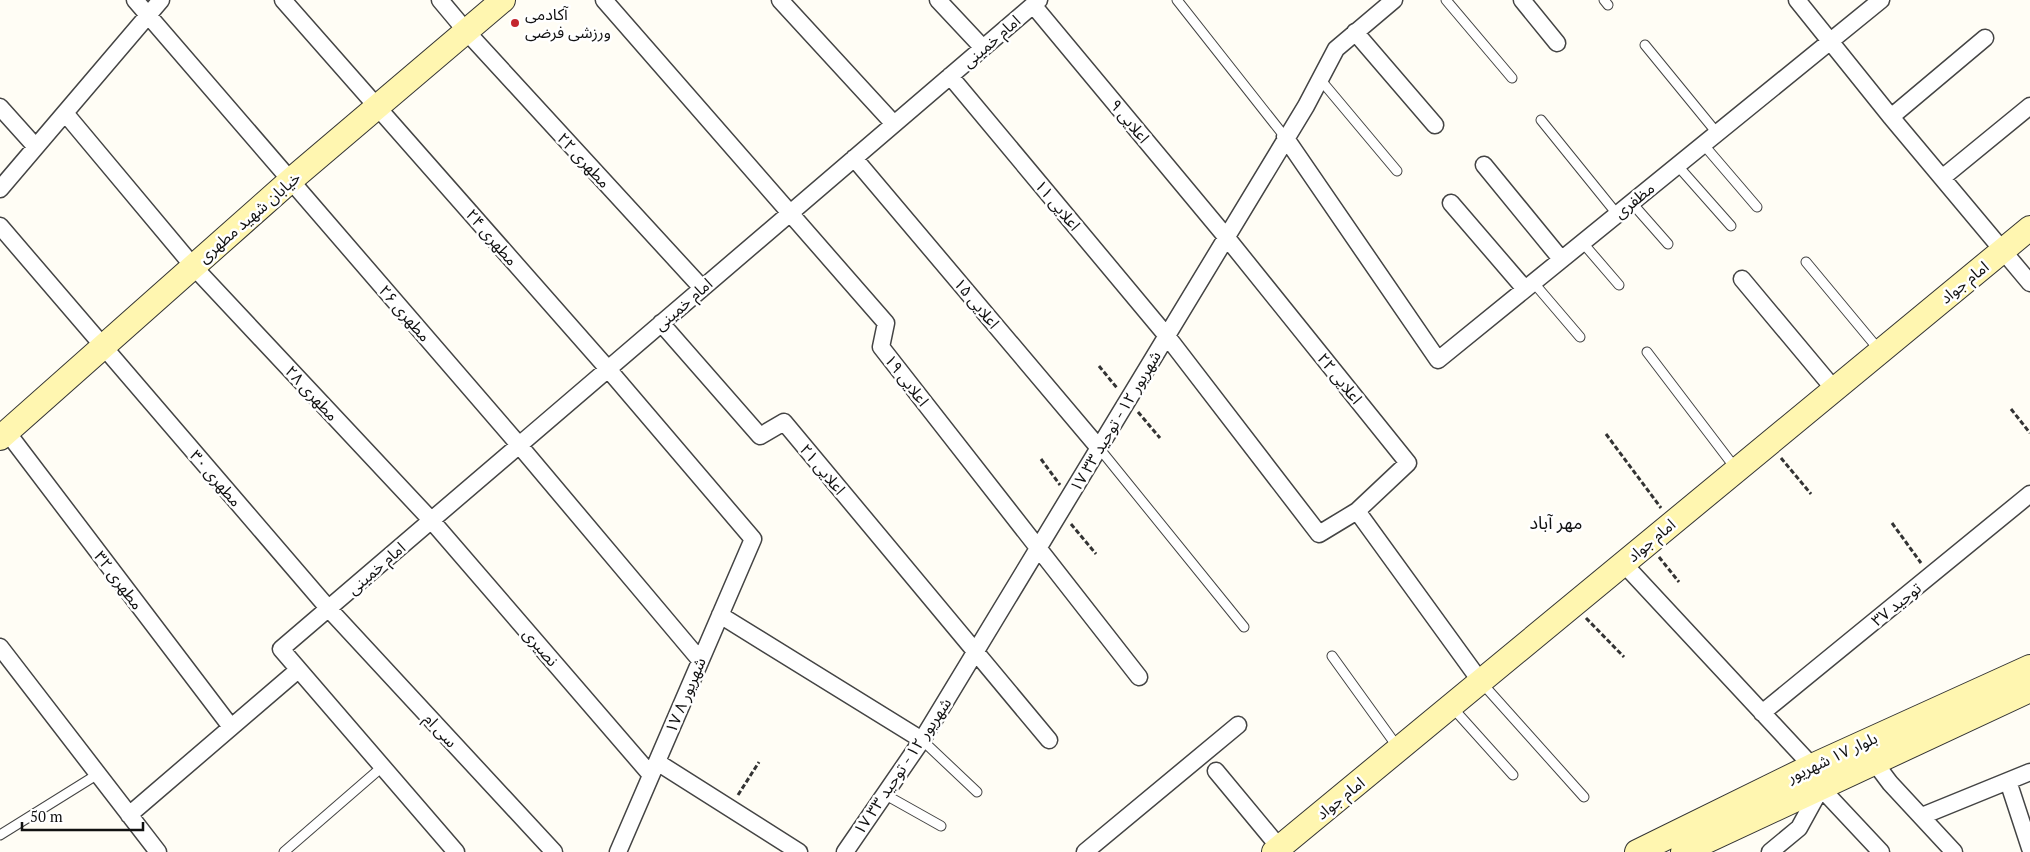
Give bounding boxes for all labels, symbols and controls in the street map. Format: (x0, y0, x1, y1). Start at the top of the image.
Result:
place label: آکادمی ورزشی فرضی (525, 3, 611, 43)
street label: امام خمینی (957, 10, 1026, 74)
marker: آکادمی ورزشی فرضی (509, 17, 521, 29)
street label: اعلایی ۹ (1105, 94, 1155, 148)
street label: مطهری ۲۲ (553, 127, 615, 193)
street label: خیابان شهید مطهری (193, 166, 305, 268)
street label: اعلایی ۱۱ (1030, 175, 1086, 235)
street label: مظفری (1609, 177, 1659, 223)
street label: مطهری ۲۴ (461, 204, 523, 270)
street label: امام جواد (1935, 256, 1994, 310)
street label: امام خمینی (649, 273, 718, 337)
street label: اعلایی ۱۵ (949, 273, 1005, 333)
street label: مطهری ۲۶ (374, 280, 436, 346)
street label: ۱۷ شهریور ۱۲ - توحید ۳۳ (1064, 346, 1166, 496)
street label: اعلایی ۲۲ (1313, 348, 1367, 408)
street label: اعلایی ۱۹ (880, 350, 934, 410)
street label: مطهری ۲۸ (281, 360, 343, 426)
street label: اعلایی ۲۱ (795, 439, 851, 499)
street label: مطهری ۳۰ (185, 445, 247, 511)
district label: مهر آباد (1530, 510, 1582, 534)
street label: امام جواد (1622, 513, 1681, 568)
street label: امام خمینی (342, 537, 411, 601)
street label: مطهری ۳۲ (90, 546, 148, 614)
street label: توحید ۳۷ (1866, 577, 1926, 631)
street label: نصیری (518, 623, 564, 671)
street label: ۱۷ شهریور ۸ (659, 654, 711, 736)
street label: ۱۷ شهریور ۱۲ - توحید ۳۳ (848, 693, 956, 839)
street label: سی ام (418, 708, 463, 753)
street label: بلوار ۱۷ شهریور (1782, 727, 1881, 788)
street label: امام جواد (1311, 772, 1370, 826)
scale bar (22, 800, 144, 832)
text: 50 m (30, 806, 63, 826)

